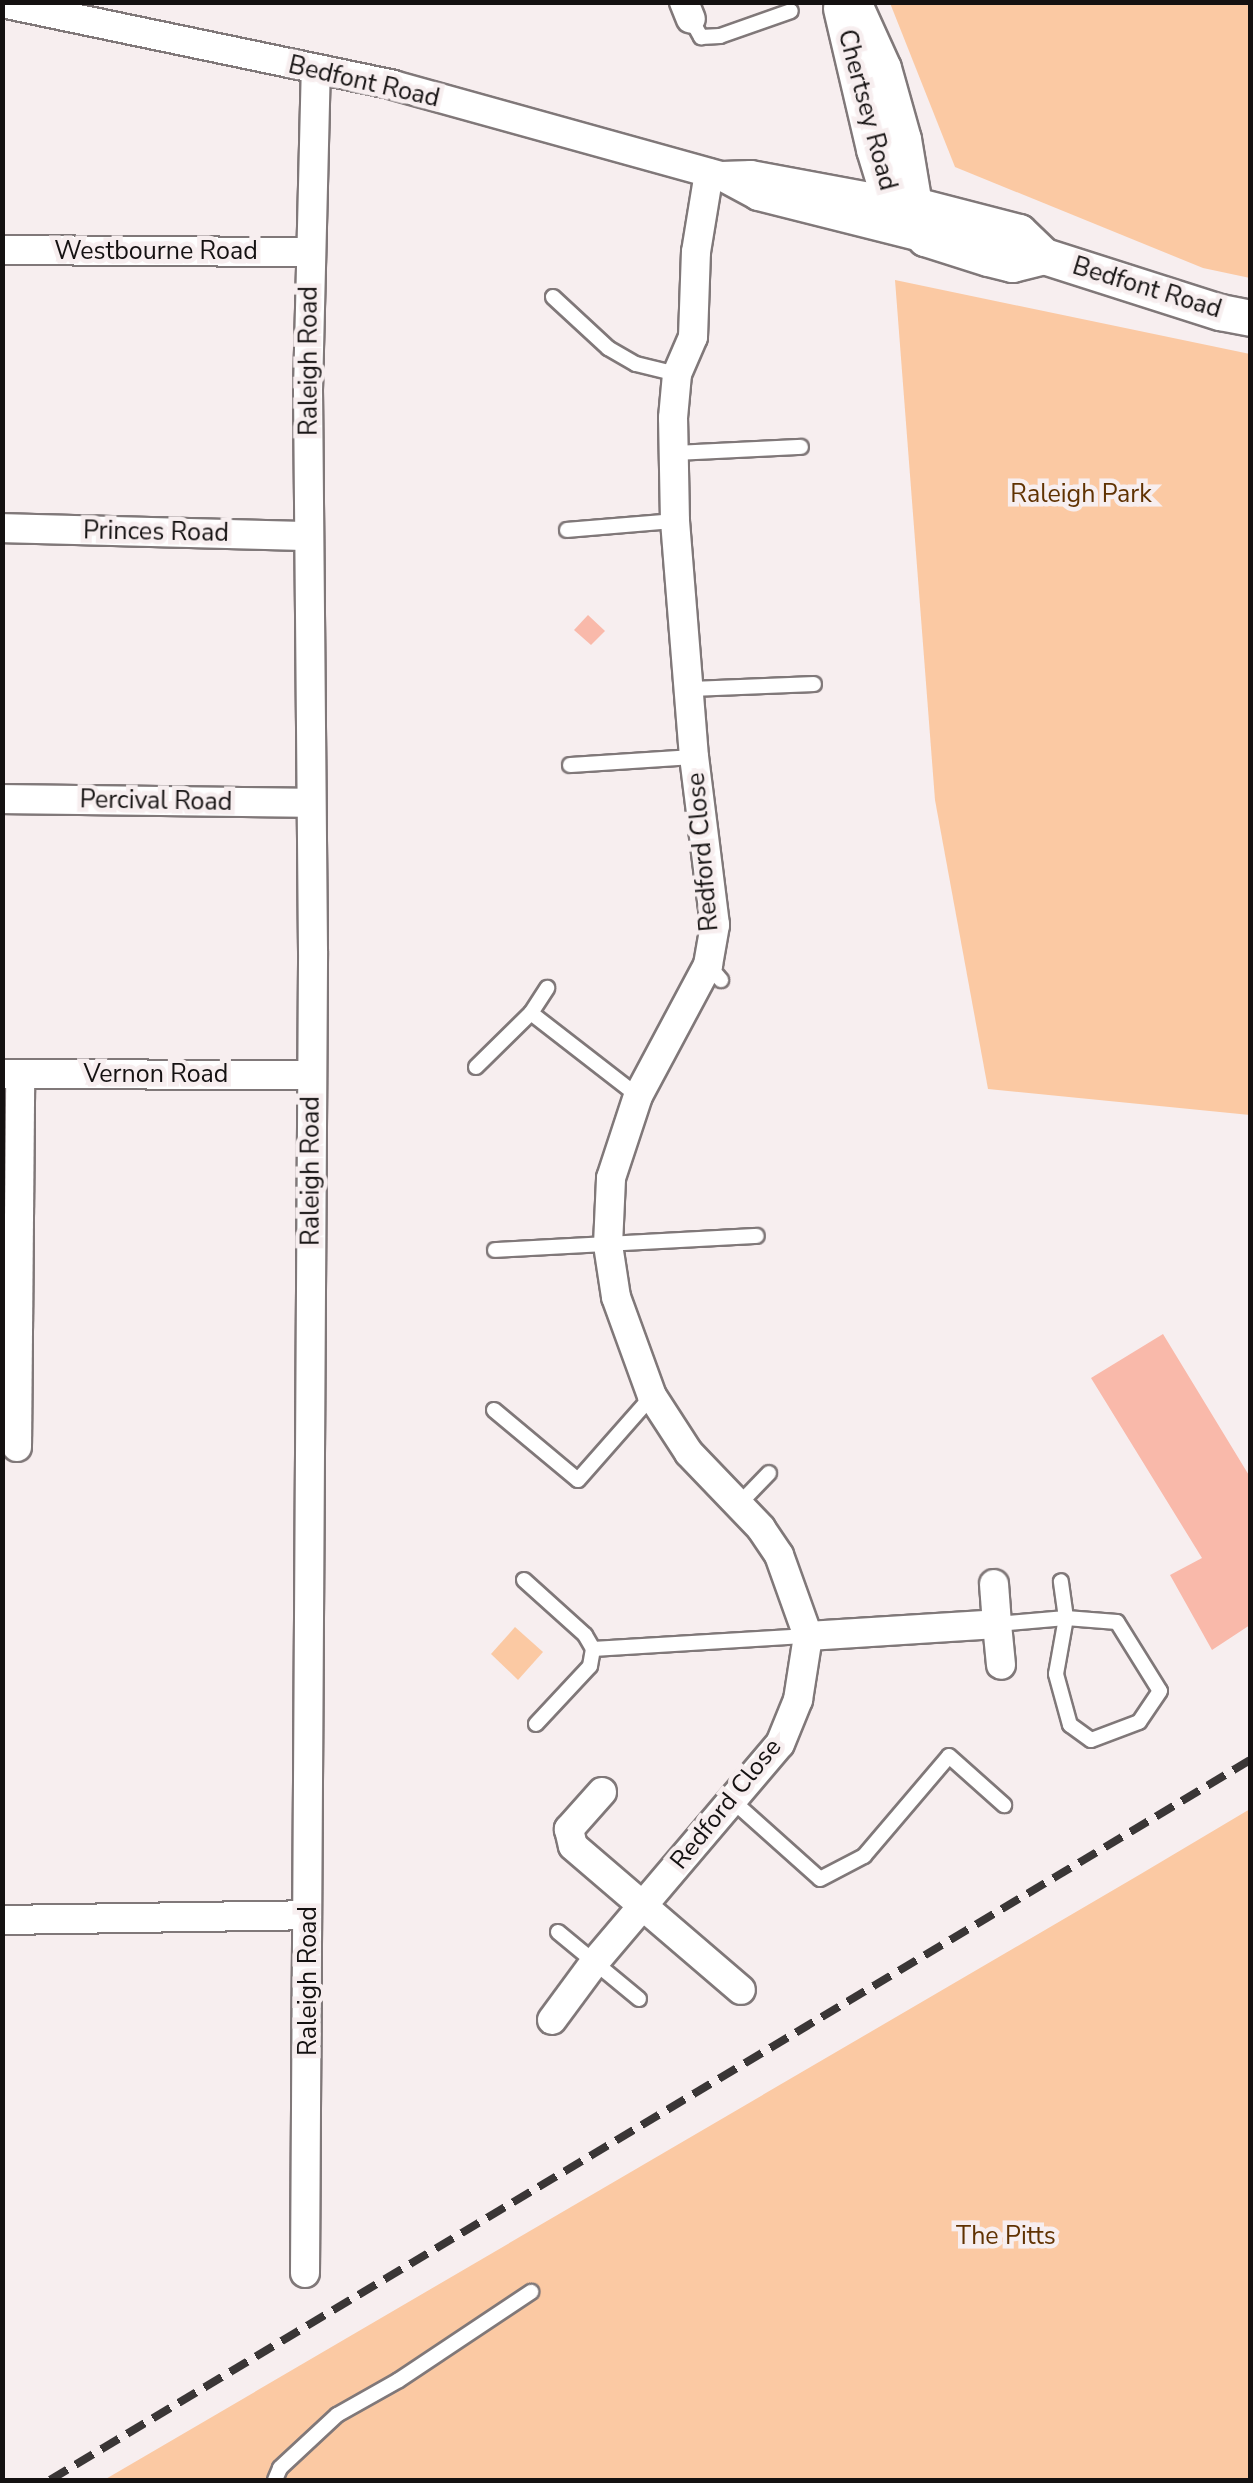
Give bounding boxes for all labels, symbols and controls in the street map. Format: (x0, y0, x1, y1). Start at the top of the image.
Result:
street label: Chertsey Road (831, 26, 903, 194)
street label: Bedfont Road (286, 50, 442, 114)
street label: Westbourne Road (54, 236, 258, 266)
street label: Bedfont Road (1069, 251, 1225, 325)
street label: Raleigh Road (294, 286, 324, 436)
park label: Raleigh Park (1010, 479, 1152, 509)
street label: Princes Road (83, 516, 229, 548)
street label: Redford Close (681, 771, 725, 933)
street label: Percival Road (79, 785, 233, 817)
street label: Vernon Road (84, 1059, 228, 1089)
street label: Raleigh Road (296, 1096, 326, 1246)
street label: Redford Close (664, 1733, 788, 1875)
street label: Raleigh Road (293, 1906, 323, 2056)
park label: The Pitts (956, 2221, 1056, 2251)

